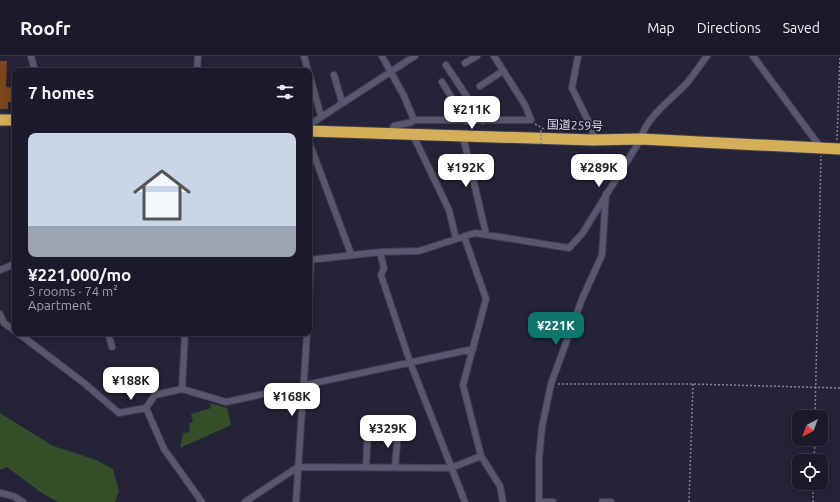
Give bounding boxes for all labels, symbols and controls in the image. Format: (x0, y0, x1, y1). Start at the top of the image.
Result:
text: Roofr (20, 17, 71, 39)
text: Map (647, 20, 675, 36)
text: Directions (697, 20, 761, 36)
text: Saved (783, 20, 820, 36)
icon: filters (274, 81, 296, 103)
text: 7 homes (28, 83, 94, 102)
pin: ¥211K (444, 96, 500, 130)
text: ¥211K (453, 102, 491, 116)
street label: 国道259号 (547, 118, 603, 132)
pin: ¥192K (438, 154, 494, 188)
pin: ¥289K (571, 154, 627, 188)
icon: home (126, 159, 198, 231)
text: ¥192K (447, 160, 485, 174)
text: ¥289K (580, 160, 618, 174)
text: ¥221,000/mo (28, 265, 131, 284)
text: 3 rooms · 74 m² (28, 284, 118, 298)
text: Apartment (28, 298, 92, 312)
pin: ¥221K (528, 312, 584, 346)
text: ¥221K (537, 318, 575, 332)
pin: ¥188K (103, 367, 159, 401)
text: ¥188K (112, 373, 150, 387)
pin: ¥168K (264, 383, 320, 417)
text: ¥168K (273, 389, 311, 403)
north arrow (792, 410, 828, 446)
map controls (792, 410, 828, 490)
pin: ¥329K (360, 415, 416, 449)
text: ¥329K (369, 421, 407, 435)
button: locate (792, 454, 828, 490)

